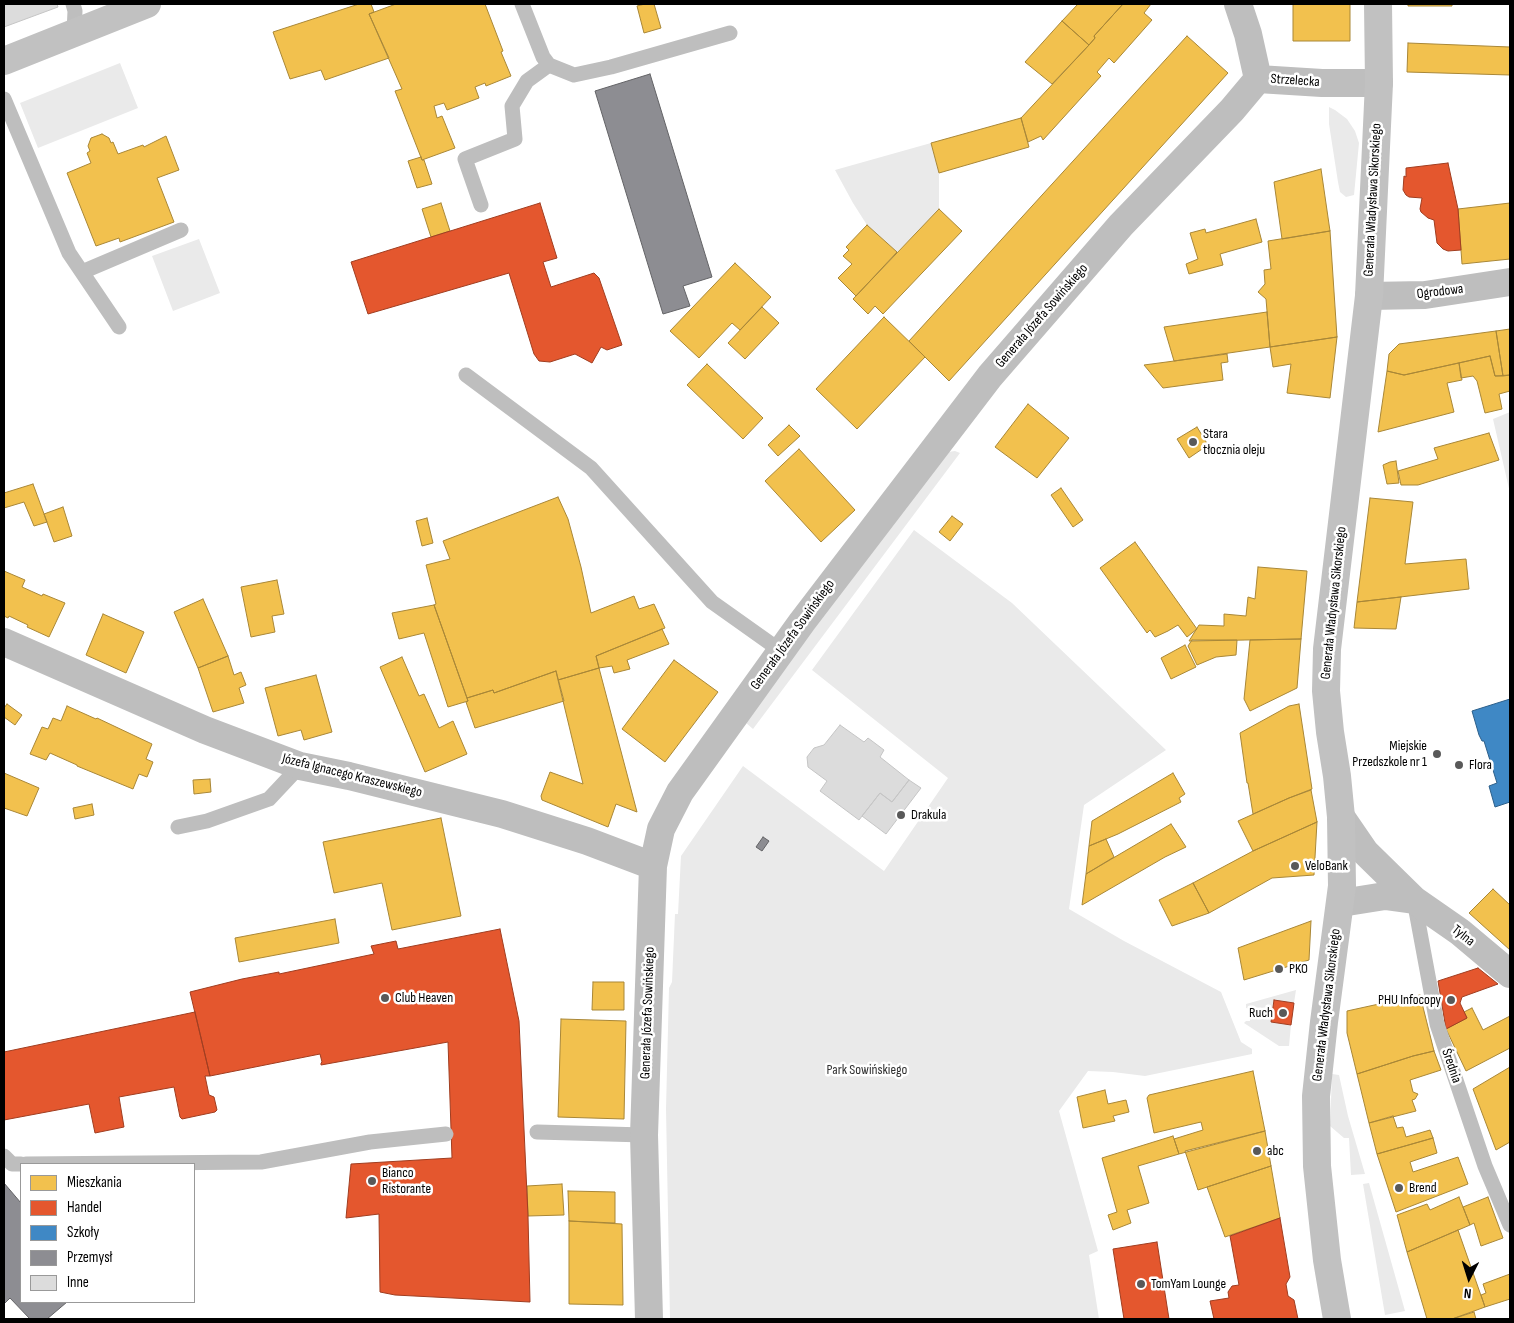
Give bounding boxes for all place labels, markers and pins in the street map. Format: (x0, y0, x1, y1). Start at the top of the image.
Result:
place label: Stara tłocznia oleju (1203, 426, 1265, 458)
marker: Stara tłocznia oleju (1187, 436, 1199, 448)
place label: Miejskie Przedszkole nr 1 (1352, 738, 1427, 770)
marker: Miejskie Przedszkole nr 1 (1431, 748, 1443, 760)
place label: Flora (1469, 757, 1492, 773)
marker: Flora (1453, 759, 1465, 771)
place label: Drakula (911, 807, 946, 823)
marker: Drakula (895, 809, 907, 821)
place label: VeloBank (1305, 858, 1348, 874)
marker: VeloBank (1289, 860, 1301, 872)
place label: PKO (1289, 961, 1308, 977)
marker: PKO (1273, 963, 1285, 975)
place label: Club Heaven (395, 990, 453, 1006)
marker: Club Heaven (379, 992, 391, 1004)
place label: PHU Infocopy (1378, 992, 1441, 1008)
marker: PHU Infocopy (1445, 994, 1457, 1006)
place label: Ruch (1249, 1005, 1273, 1021)
marker: Ruch (1277, 1007, 1289, 1019)
place label: abc (1267, 1143, 1284, 1159)
marker: abc (1251, 1145, 1263, 1157)
place label: Bianco Ristorante (382, 1165, 431, 1198)
marker: Bianco Ristorante (366, 1175, 378, 1187)
place label: Brend (1409, 1180, 1436, 1196)
marker: Brend (1393, 1182, 1405, 1194)
place label: TomYam Lounge (1151, 1276, 1226, 1292)
marker: TomYam Lounge (1135, 1278, 1147, 1290)

